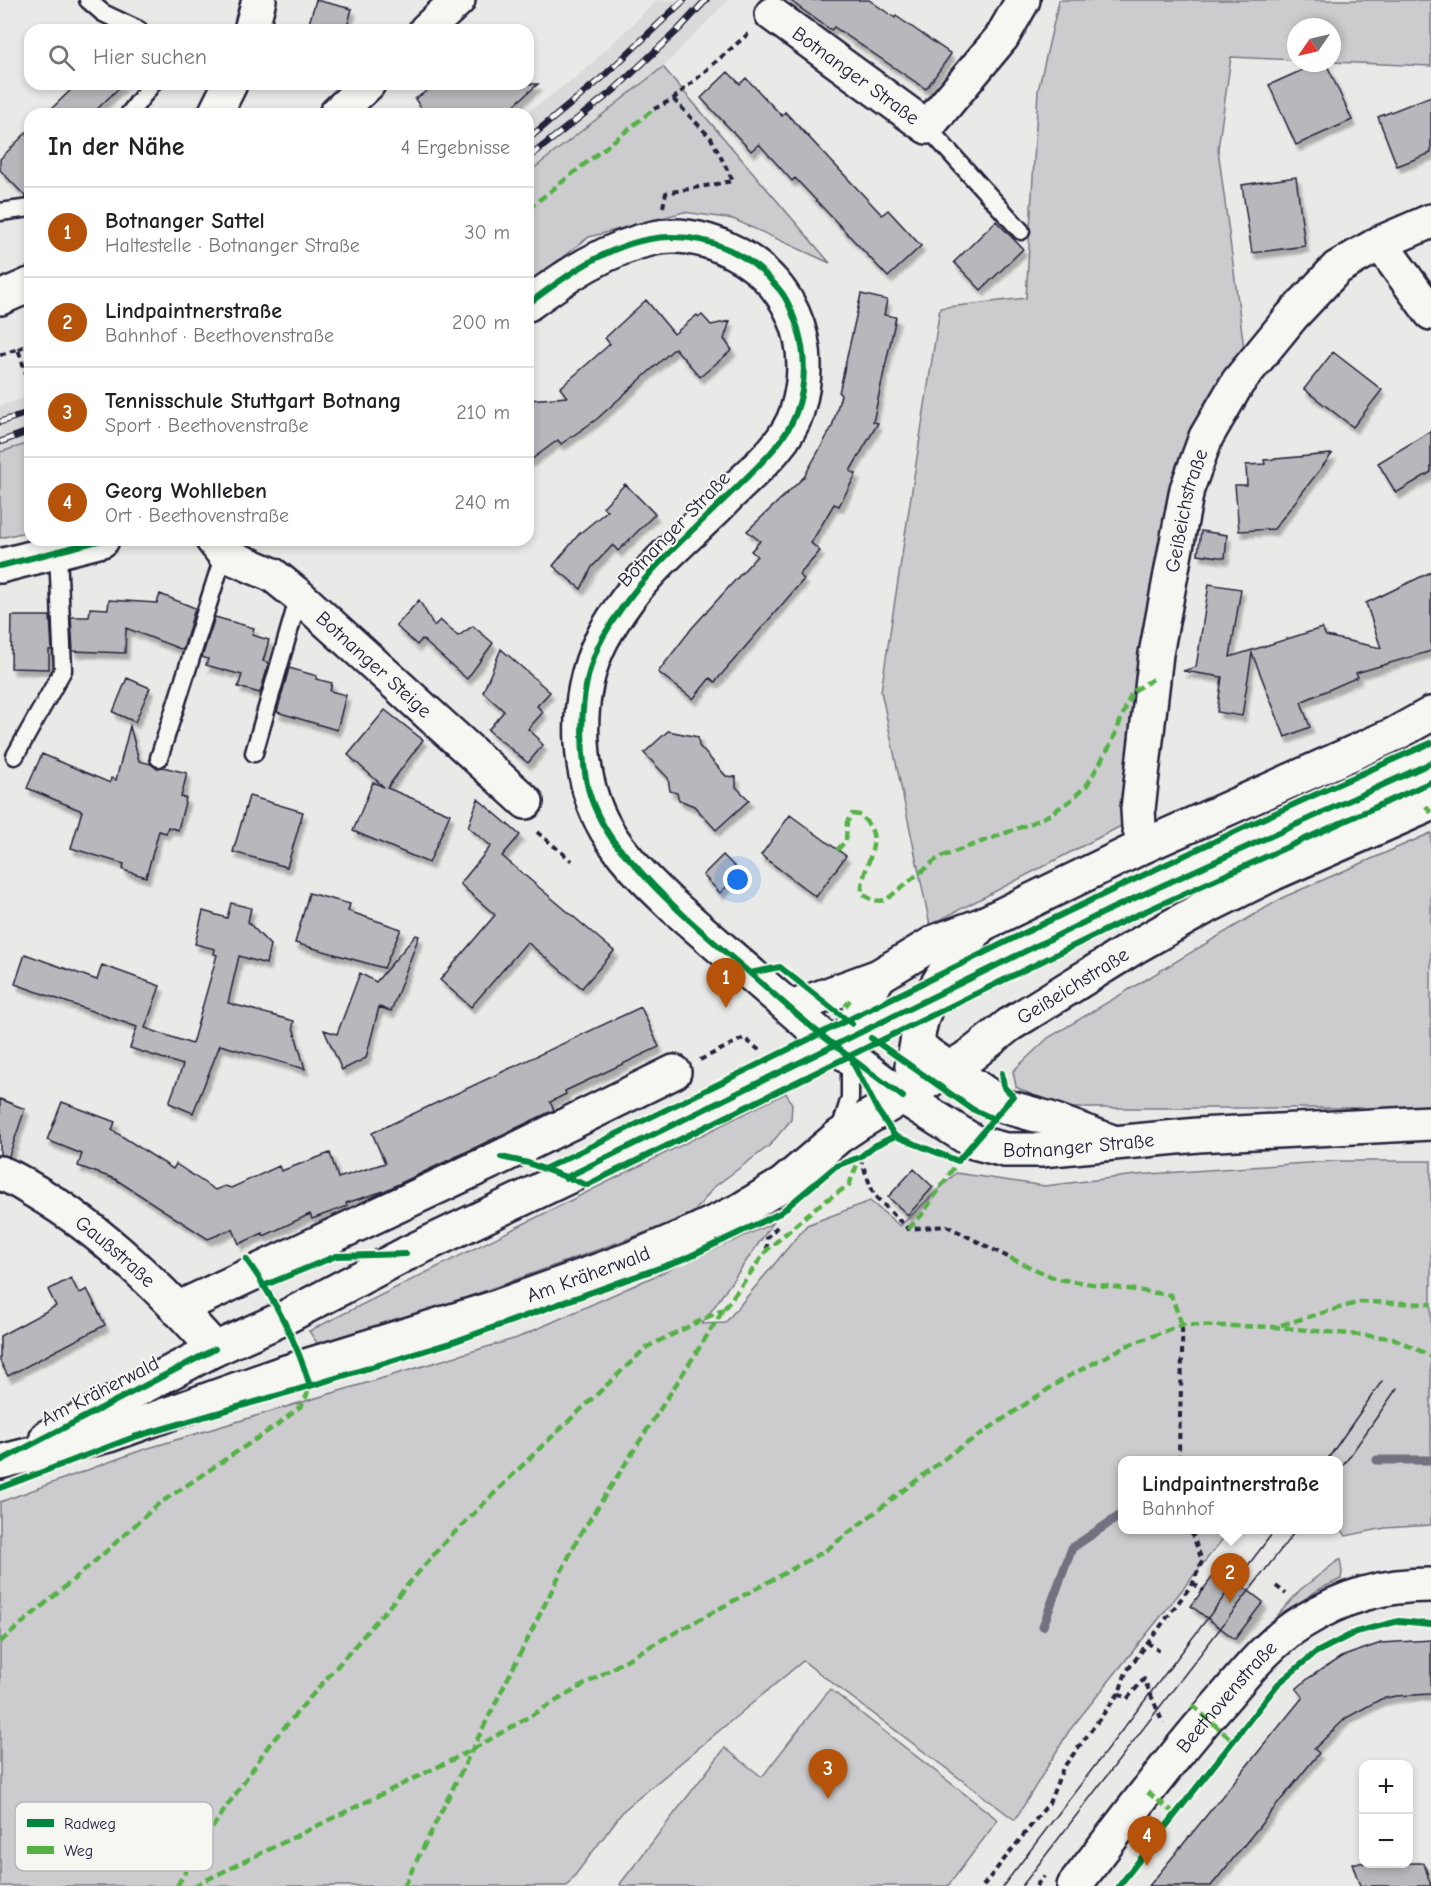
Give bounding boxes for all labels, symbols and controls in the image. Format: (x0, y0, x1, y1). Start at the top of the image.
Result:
north arrow (1287, 18, 1341, 72)
street label: Botnanger Straße (788, 21, 924, 129)
search box (24, 24, 534, 90)
icon: search (45, 41, 78, 74)
text: Hier suchen (93, 44, 207, 70)
text: In der Nähe (48, 132, 185, 162)
text: 4 Ergebnisse (401, 136, 510, 159)
text: Botnanger Sattel (105, 208, 265, 234)
text: 1 (64, 221, 71, 244)
text: 30 m (464, 221, 510, 244)
text: Haltestelle · Botnanger Straße (105, 234, 360, 257)
text: Lindpaintnerstraße (105, 298, 282, 324)
text: 2 (63, 311, 72, 334)
text: 200 m (452, 311, 510, 334)
text: Bahnhof · Beethovenstraße (105, 324, 334, 347)
text: Tennisschule Stuttgart Botnang (105, 388, 401, 414)
text: 3 (63, 401, 72, 424)
text: 210 m (456, 401, 510, 424)
text: Sport · Beethovenstraße (105, 414, 309, 437)
street label: Geißeichstraße (1160, 445, 1212, 574)
street label: Botnanger Straße (613, 467, 735, 591)
text: Georg Wohlleben (105, 478, 267, 504)
text: 4 (63, 491, 72, 514)
text: 240 m (455, 491, 510, 514)
text: Ort · Beethovenstraße (105, 504, 289, 527)
street label: Botnanger Steige (312, 606, 437, 722)
your location (723, 865, 752, 894)
street label: Geißeichstraße (1013, 942, 1133, 1029)
pin: 1 (706, 958, 746, 1008)
street label: Botnanger Straße (1003, 1128, 1155, 1162)
street label: Gaußstraße (71, 1210, 160, 1292)
street label: Am Kräherwald (524, 1241, 653, 1307)
street label: Am Kräherwald (37, 1351, 163, 1431)
popup (1118, 1456, 1343, 1534)
text: Lindpaintnerstraße (1142, 1471, 1319, 1497)
text: Bahnhof (1142, 1497, 1213, 1520)
pin: 2 (1210, 1554, 1250, 1603)
street label: Beethovenstraße (1171, 1636, 1281, 1757)
pin: 3 (808, 1750, 848, 1799)
map controls (1359, 1760, 1413, 1868)
button: + (1359, 1760, 1413, 1814)
legend (15, 1802, 213, 1871)
button: − (1359, 1814, 1413, 1868)
text: Radweg (64, 1815, 116, 1833)
pin: 4 (1128, 1816, 1166, 1866)
text: Weg (64, 1842, 93, 1860)

